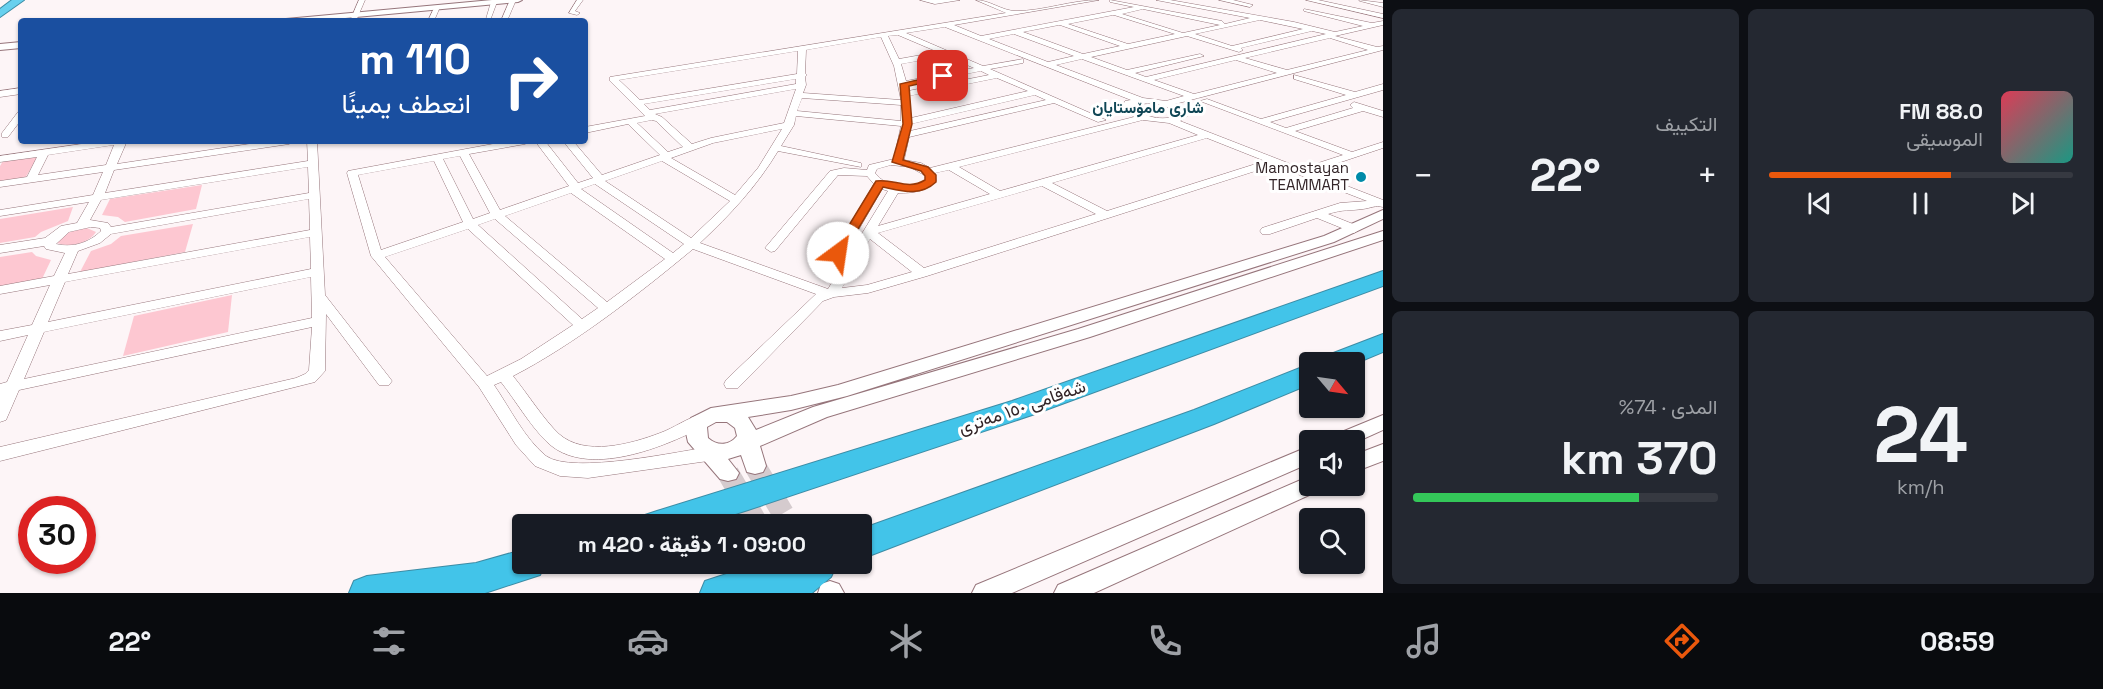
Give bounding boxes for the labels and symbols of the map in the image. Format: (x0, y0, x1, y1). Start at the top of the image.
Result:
pin (917, 50, 968, 101)
district label: شاری مامۆستایان (1092, 97, 1204, 118)
place label: Mamostayan TEAMMART (1255, 158, 1349, 194)
marker: Mamostayan TEAMMART (1354, 170, 1368, 184)
position arrow (806, 221, 870, 285)
north arrow (1299, 352, 1365, 418)
street label: شەقامی ١٥٠ مەتری (955, 374, 1088, 439)
speed limit sign: 30 (18, 496, 96, 574)

